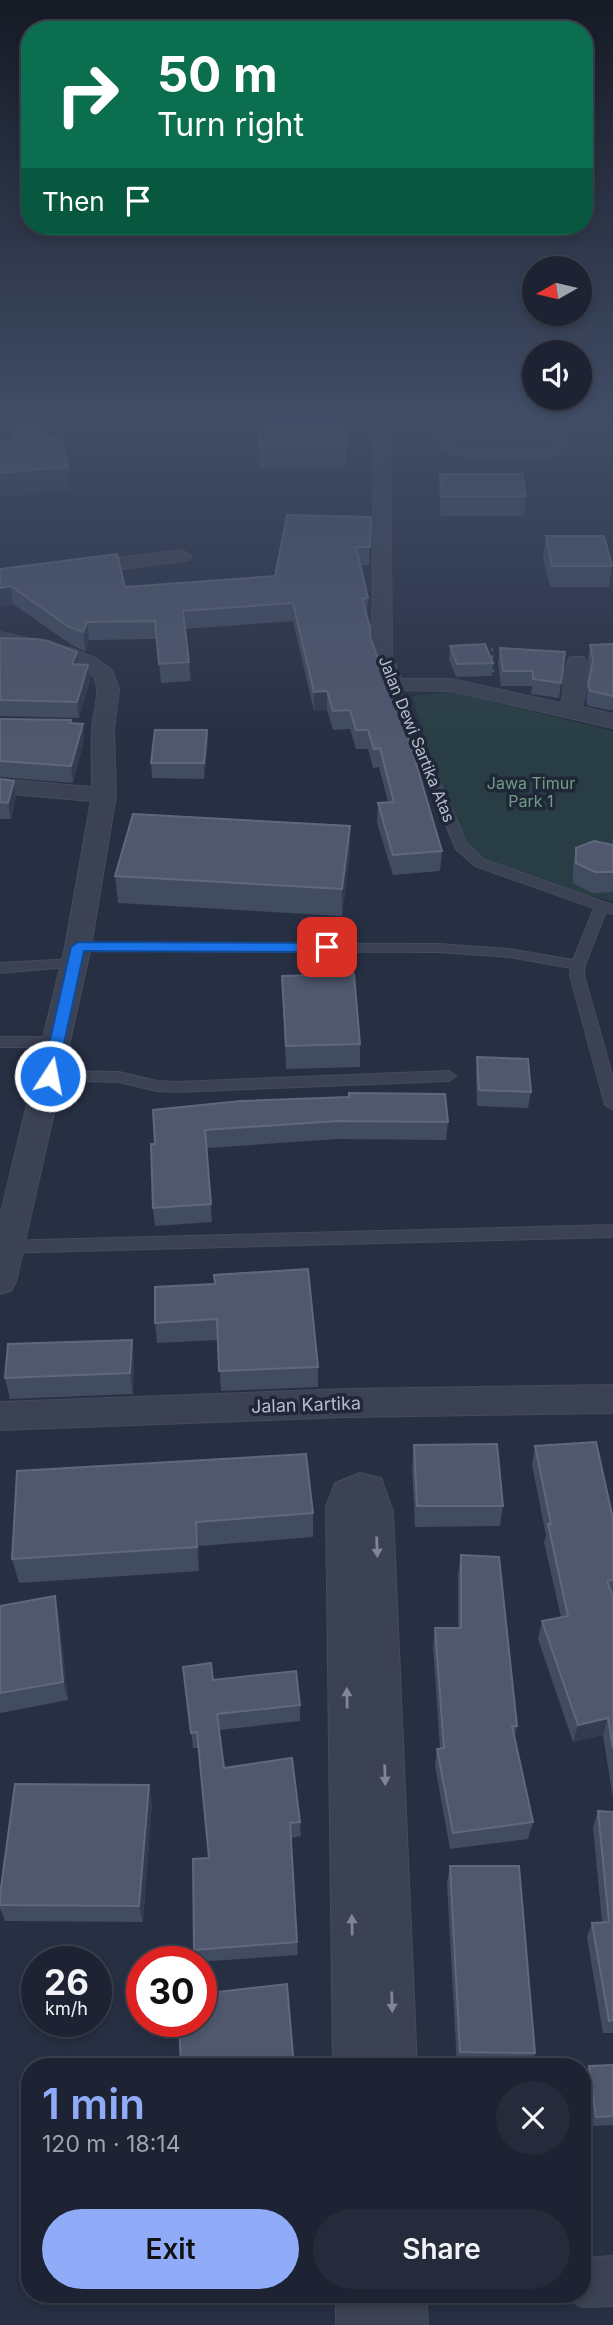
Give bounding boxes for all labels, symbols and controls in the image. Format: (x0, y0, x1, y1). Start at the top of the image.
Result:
text: 50 m (157, 45, 278, 104)
icon: right (42, 49, 133, 140)
text: Turn right (157, 105, 304, 144)
icon: arrive (119, 182, 157, 220)
text: Then (42, 186, 105, 217)
north arrow (522, 256, 592, 326)
map controls (522, 256, 592, 410)
button: sound (522, 340, 592, 410)
street label: Jalan Dewi Sartika Atas (375, 653, 459, 825)
park label: Jawa Timur Park 1 (487, 773, 575, 811)
pin (297, 917, 357, 977)
icon: arrive (308, 928, 346, 966)
position arrow (13, 1039, 87, 1113)
street label: Jalan Kartika (251, 1392, 361, 1417)
one-way arrow (371, 1537, 382, 1559)
one-way arrow (341, 1686, 353, 1708)
one-way arrow (380, 1764, 391, 1786)
one-way arrow (347, 1914, 358, 1936)
speed limit sign: 30 (126, 1946, 217, 2037)
text: 26 (44, 1961, 89, 2003)
one-way arrow (386, 1991, 398, 2013)
text: km/h (45, 1998, 88, 2019)
text: 1 min (42, 2078, 145, 2129)
button: close (496, 2081, 570, 2155)
text: 120 m · 18:14 (42, 2130, 181, 2158)
button: Exit (42, 2209, 299, 2289)
button: Share (313, 2209, 570, 2289)

